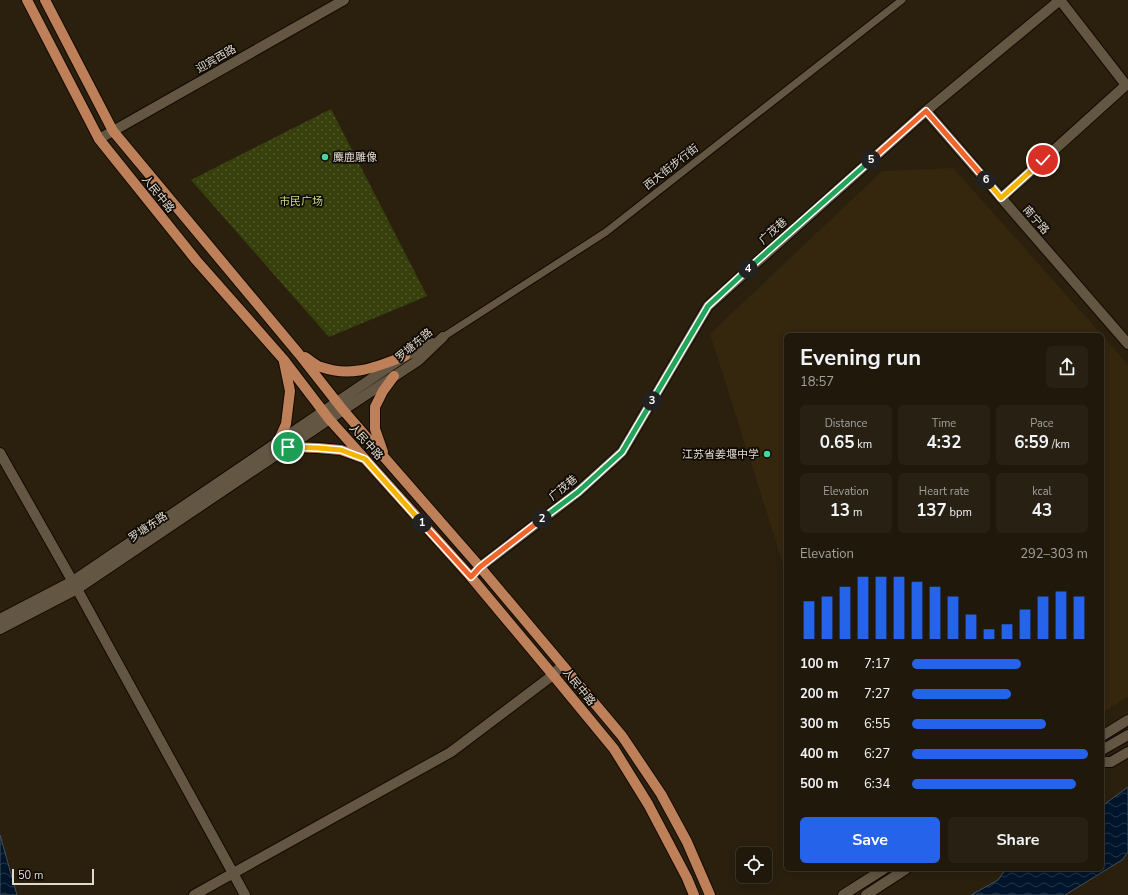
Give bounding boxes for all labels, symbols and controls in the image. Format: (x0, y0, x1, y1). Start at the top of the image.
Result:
street label: 迎宾西路 (193, 42, 239, 76)
street label: 西大街步行街 (640, 141, 702, 193)
pin (1026, 143, 1060, 177)
icon: check (1032, 149, 1054, 171)
place label: 麋鹿雕像 (333, 150, 377, 165)
pin: 5 (861, 150, 881, 170)
marker: 麋鹿雕像 (320, 152, 330, 162)
text: 5 (868, 152, 874, 167)
pin: 6 (976, 170, 996, 190)
street label: 人民中路 (138, 172, 178, 216)
text: 6 (983, 172, 989, 187)
park label: 市民广场 (279, 194, 323, 209)
street label: 南宁路 (1020, 203, 1052, 237)
street label: 广茂巷 (756, 214, 790, 248)
pin: 4 (738, 259, 758, 279)
text: 4 (745, 261, 751, 276)
street label: 罗塘东路 (392, 325, 436, 365)
text: Evening run (800, 343, 921, 373)
button: share (1046, 346, 1088, 388)
text: 18:57 (800, 373, 834, 391)
pin: 3 (642, 391, 662, 411)
text: 3 (649, 393, 655, 408)
text: Distance (825, 416, 867, 431)
text: Time (932, 416, 956, 431)
text: Pace (1030, 416, 1054, 431)
street label: 人民中路 (346, 421, 386, 463)
pin (271, 430, 305, 464)
text: 0.65 (820, 431, 855, 454)
text: 4:32 (927, 431, 961, 454)
text: 6:59 (1014, 431, 1049, 454)
icon: arrive (277, 436, 299, 458)
text: km (855, 437, 872, 452)
text: /km (1049, 437, 1070, 452)
place label: 江苏省姜堰中学 (682, 447, 759, 462)
marker: 江苏省姜堰中学 (762, 449, 772, 459)
street label: 广茂巷 (545, 472, 581, 504)
text: Elevation (823, 484, 869, 499)
text: Heart rate (919, 484, 969, 499)
text: kcal (1032, 484, 1052, 499)
text: 13 (830, 499, 850, 522)
text: 137 (916, 499, 947, 522)
text: 43 (1032, 499, 1052, 522)
text: m (850, 505, 862, 520)
text: bpm (947, 505, 972, 520)
street label: 罗塘东路 (126, 508, 170, 546)
pin: 2 (532, 509, 552, 529)
text: 2 (539, 511, 545, 526)
pin: 1 (412, 513, 432, 533)
text: 1 (419, 515, 425, 530)
text: Elevation (800, 545, 854, 563)
text: 292–303 m (1020, 545, 1088, 563)
text: 100 m (800, 655, 838, 673)
text: 7:17 (864, 655, 890, 673)
street label: 人民中路 (559, 665, 599, 709)
text: 200 m (800, 685, 838, 703)
text: 7:27 (864, 685, 890, 703)
text: 300 m (800, 715, 838, 733)
text: 6:55 (864, 715, 890, 733)
text: 400 m (800, 745, 838, 763)
text: 6:27 (864, 745, 890, 763)
text: 500 m (800, 775, 838, 793)
text: 6:34 (864, 775, 890, 793)
button: Save (800, 817, 940, 863)
button: Share (948, 817, 1088, 863)
map controls (736, 847, 772, 883)
button: locate (736, 847, 772, 883)
scale bar (12, 867, 94, 886)
text: 50 m (18, 868, 43, 883)

